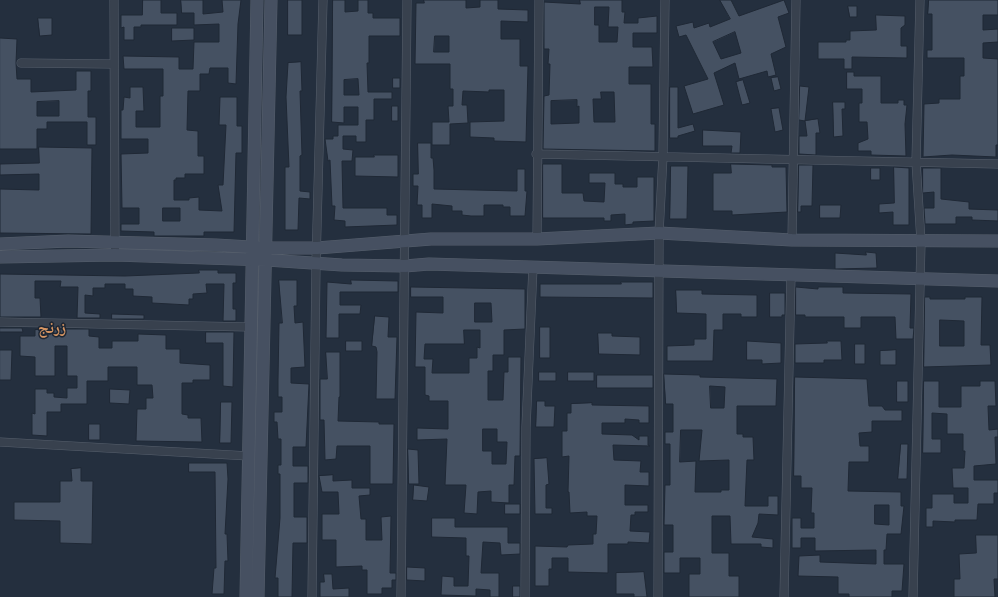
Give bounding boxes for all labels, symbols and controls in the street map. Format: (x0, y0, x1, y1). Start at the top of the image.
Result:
district label: زرنج (38, 319, 66, 339)

